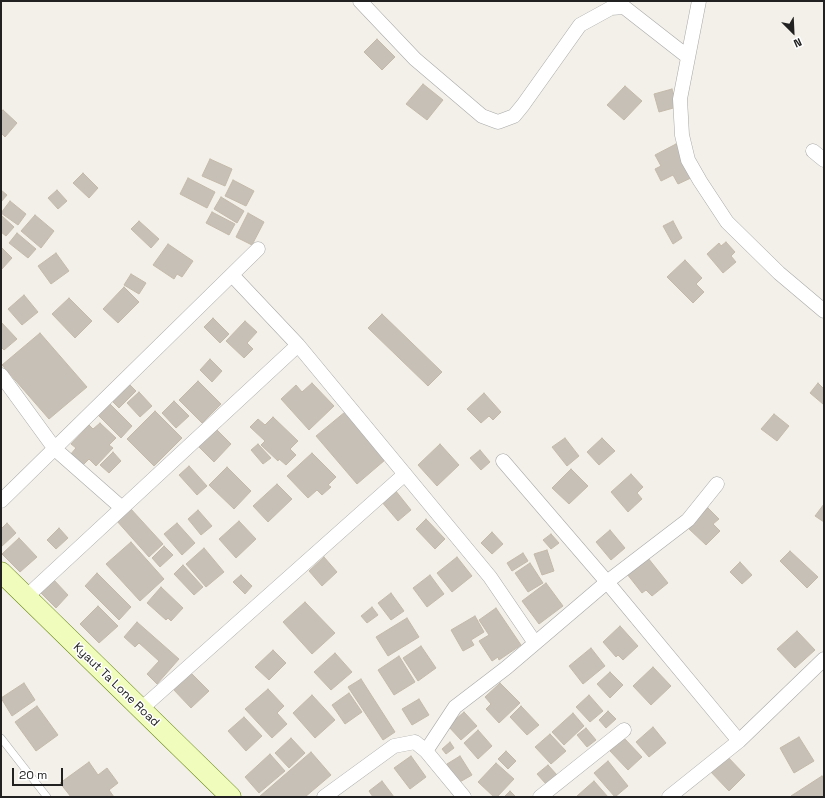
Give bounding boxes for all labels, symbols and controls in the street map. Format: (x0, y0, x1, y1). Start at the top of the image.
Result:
north arrow (773, 12, 813, 52)
text: N (792, 35, 804, 51)
street label: Kyaut Ta Lone Road (70, 640, 162, 730)
scale bar (14, 760, 65, 786)
text: 20 m (19, 767, 47, 783)

